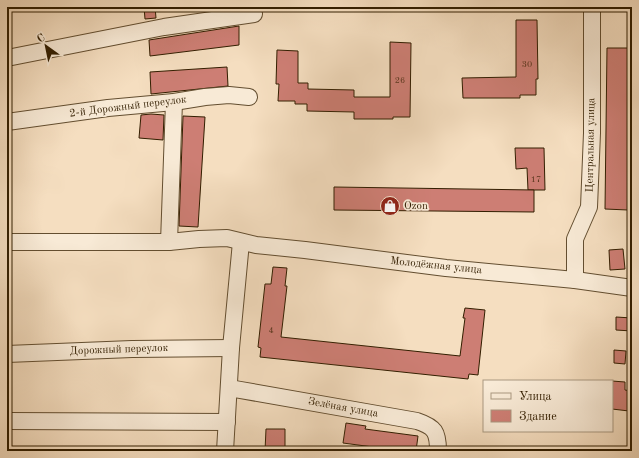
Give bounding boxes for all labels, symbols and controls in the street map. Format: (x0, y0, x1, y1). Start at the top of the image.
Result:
north arrow (26, 26, 66, 66)
text: С (35, 32, 47, 45)
house number: 30 (522, 60, 532, 69)
house number: 26 (395, 76, 405, 85)
street label: 2-й Дорожный переулок (69, 94, 188, 120)
street label: Центральная улица (585, 97, 597, 192)
house number: 17 (531, 175, 541, 184)
shop icon: Ozon (379, 195, 401, 217)
place label: Ozon (404, 201, 428, 212)
street label: Молодёжная улица (390, 256, 483, 276)
house number: 4 (268, 326, 274, 335)
street label: Дорожный переулок (70, 343, 169, 357)
legend (483, 380, 613, 432)
text: Улица (519, 391, 552, 403)
street label: Зелёная улица (307, 396, 379, 420)
text: Здание (519, 411, 557, 423)

